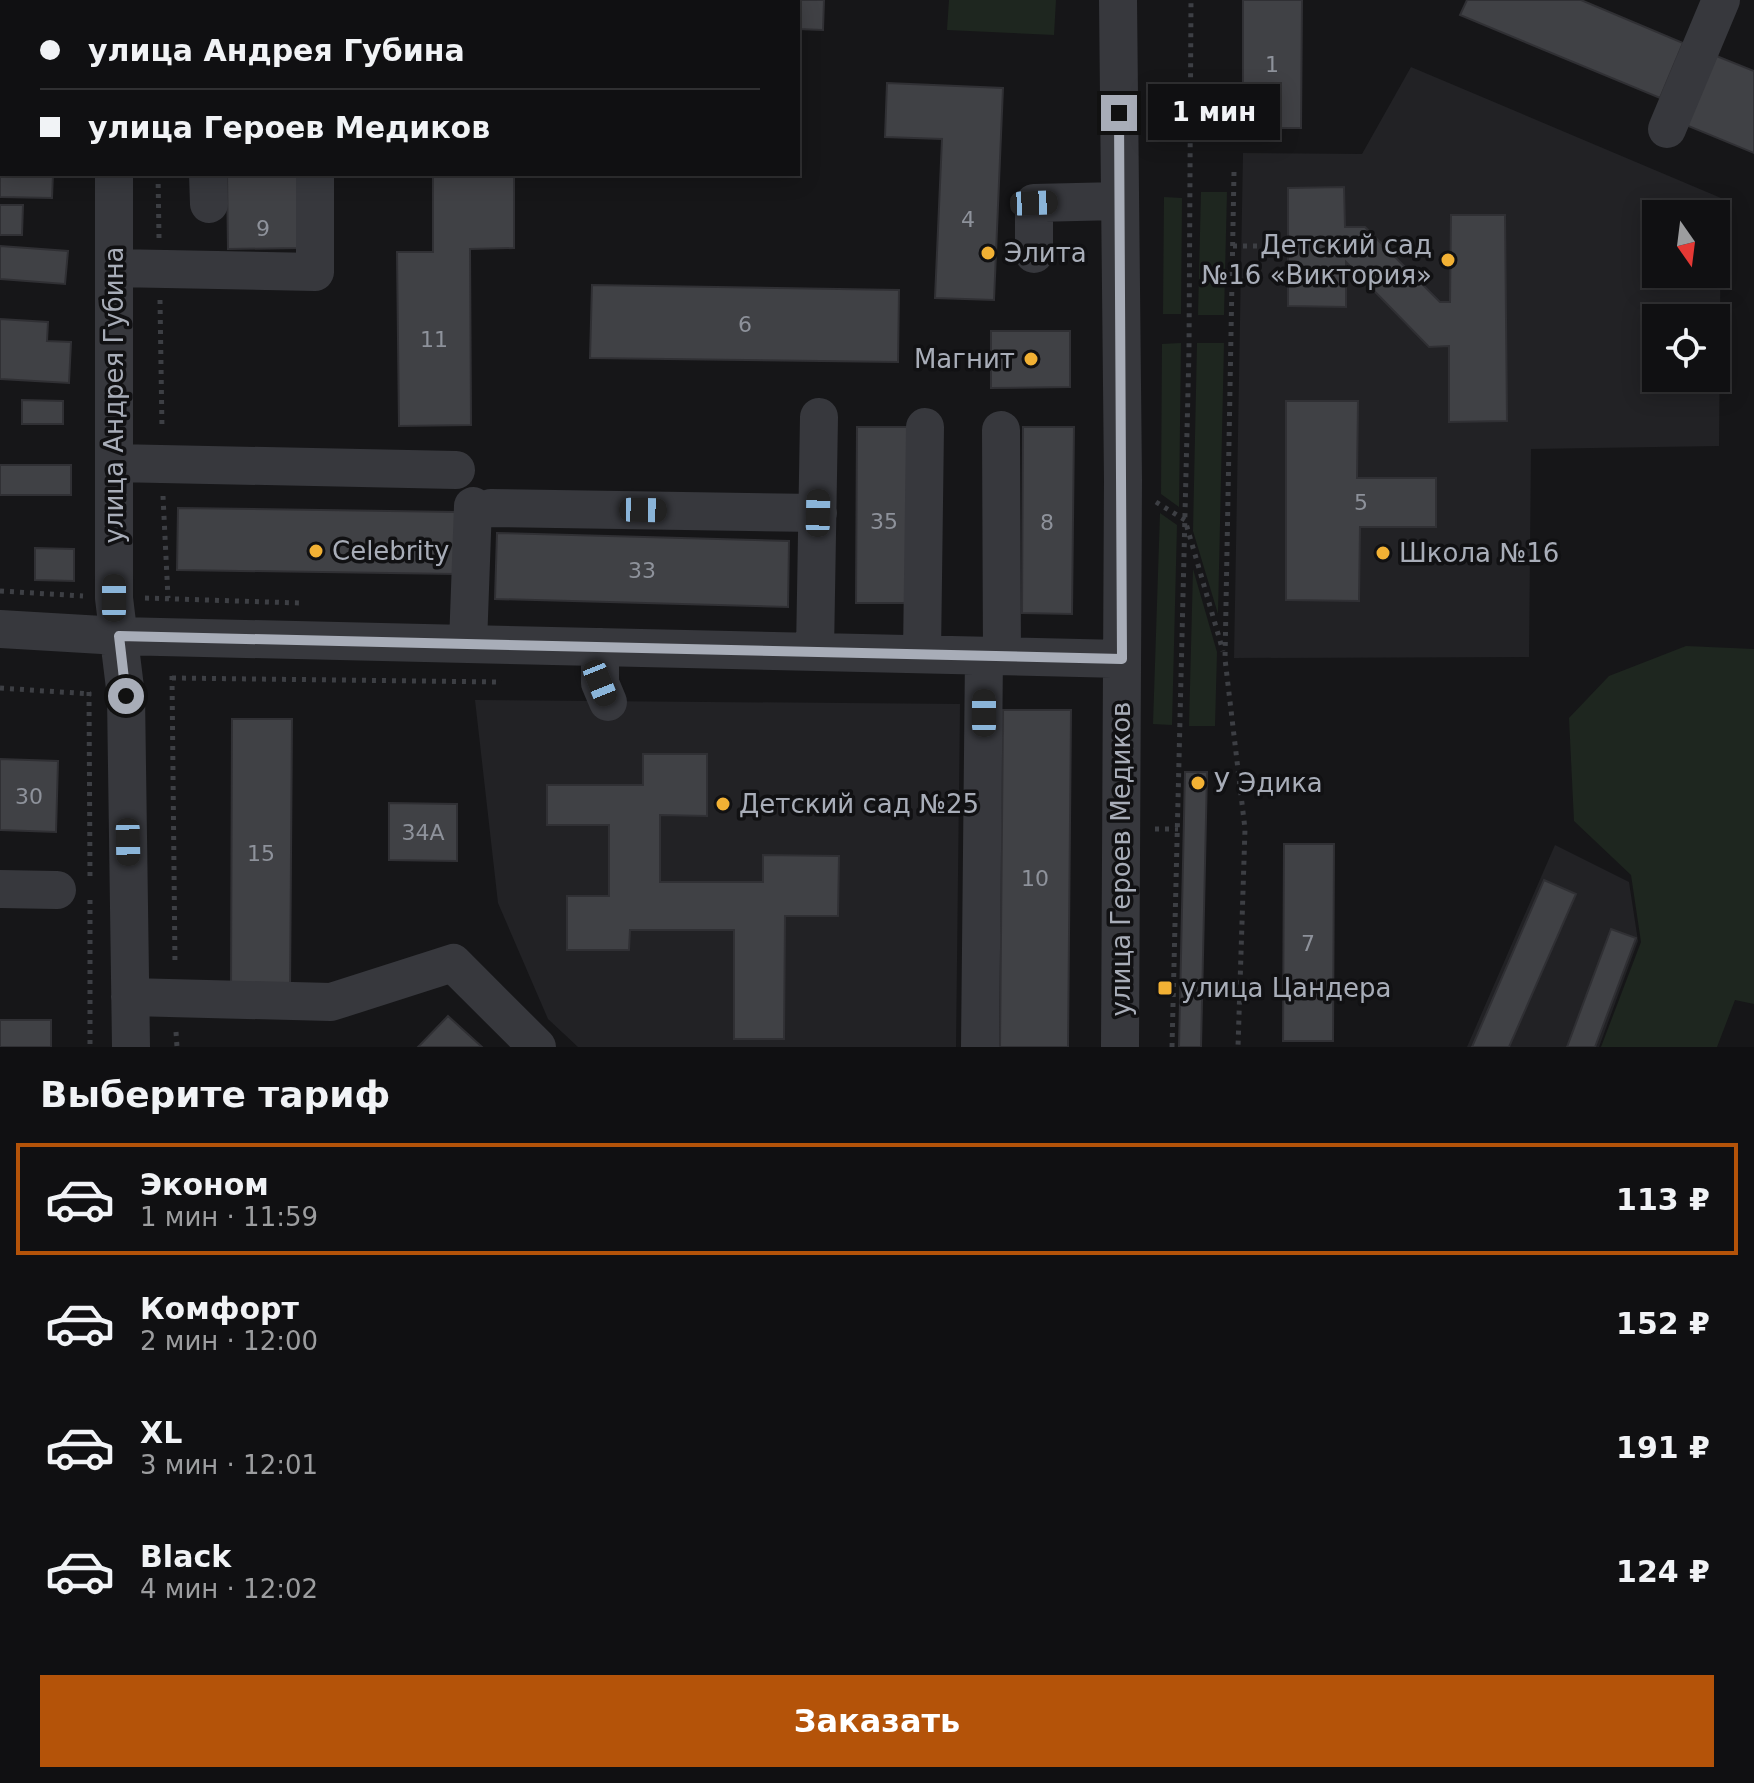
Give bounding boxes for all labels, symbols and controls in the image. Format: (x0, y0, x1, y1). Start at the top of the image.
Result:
text: улица Андрея Губина (88, 33, 465, 68)
house number: 1 (1265, 52, 1279, 77)
callout: 1 мин (1147, 85, 1279, 141)
route end (1101, 95, 1137, 131)
text: 1 мин (1172, 97, 1256, 127)
text: улица Героев Медиков (88, 110, 490, 145)
car (1010, 190, 1058, 216)
north arrow (1642, 200, 1730, 288)
map controls (1642, 200, 1730, 392)
house number: 4 (961, 207, 975, 232)
house number: 9 (256, 216, 270, 241)
place label: Детский сад №16 «Виктория» (1201, 230, 1432, 290)
place label: Элита (1004, 238, 1087, 268)
marker: Элита (979, 244, 997, 262)
street label: улица Андрея Губина (99, 246, 129, 544)
marker: Детский сад №16 «Виктория» (1439, 251, 1457, 269)
button: locate (1642, 304, 1730, 392)
house number: 6 (738, 312, 752, 337)
house number: 11 (420, 327, 448, 352)
place label: Магнит (914, 344, 1015, 374)
marker: Магнит (1022, 350, 1040, 368)
car (806, 489, 830, 537)
house number: 5 (1354, 490, 1368, 515)
car (619, 498, 667, 522)
house number: 35 (870, 509, 898, 534)
house number: 8 (1040, 510, 1054, 535)
place label: Celebrity (332, 536, 449, 566)
place label: Школа №16 (1399, 538, 1559, 568)
marker: Celebrity (307, 542, 325, 560)
marker: Школа №16 (1374, 544, 1392, 562)
house number: 33 (628, 558, 656, 583)
car (102, 574, 126, 622)
car (580, 656, 620, 710)
route start (108, 678, 144, 714)
car (972, 689, 996, 737)
street label: улица Героев Медиков (1106, 702, 1136, 1016)
place label: У Эдика (1214, 768, 1323, 798)
marker: У Эдика (1189, 774, 1207, 792)
house number: 30 (15, 784, 43, 809)
place label: Детский сад №25 (739, 789, 979, 819)
marker: Детский сад №25 (714, 795, 732, 813)
car (116, 818, 140, 866)
house number: 34А (401, 820, 445, 845)
house number: 15 (247, 841, 275, 866)
house number: 10 (1021, 866, 1049, 891)
house number: 7 (1301, 931, 1315, 956)
place label: улица Цандера (1181, 973, 1391, 1003)
marker: улица Цандера (1156, 979, 1174, 997)
text: Выберите тариф (40, 1074, 390, 1115)
icon: car (44, 1163, 116, 1235)
text: Эконом (140, 1167, 269, 1202)
text: 113 ₽ (1616, 1182, 1710, 1217)
text: 1 мин · 11:59 (140, 1202, 318, 1232)
icon: car (44, 1287, 116, 1359)
text: Комфорт (140, 1291, 299, 1326)
text: 152 ₽ (1616, 1306, 1710, 1341)
text: 2 мин · 12:00 (140, 1326, 318, 1356)
icon: car (44, 1411, 116, 1483)
text: XL (140, 1415, 182, 1450)
text: 191 ₽ (1616, 1430, 1710, 1465)
text: 3 мин · 12:01 (140, 1450, 318, 1480)
icon: car (44, 1535, 116, 1607)
text: Black (140, 1539, 231, 1574)
text: 124 ₽ (1616, 1554, 1710, 1589)
text: 4 мин · 12:02 (140, 1574, 318, 1604)
button: Заказать (40, 1675, 1714, 1767)

